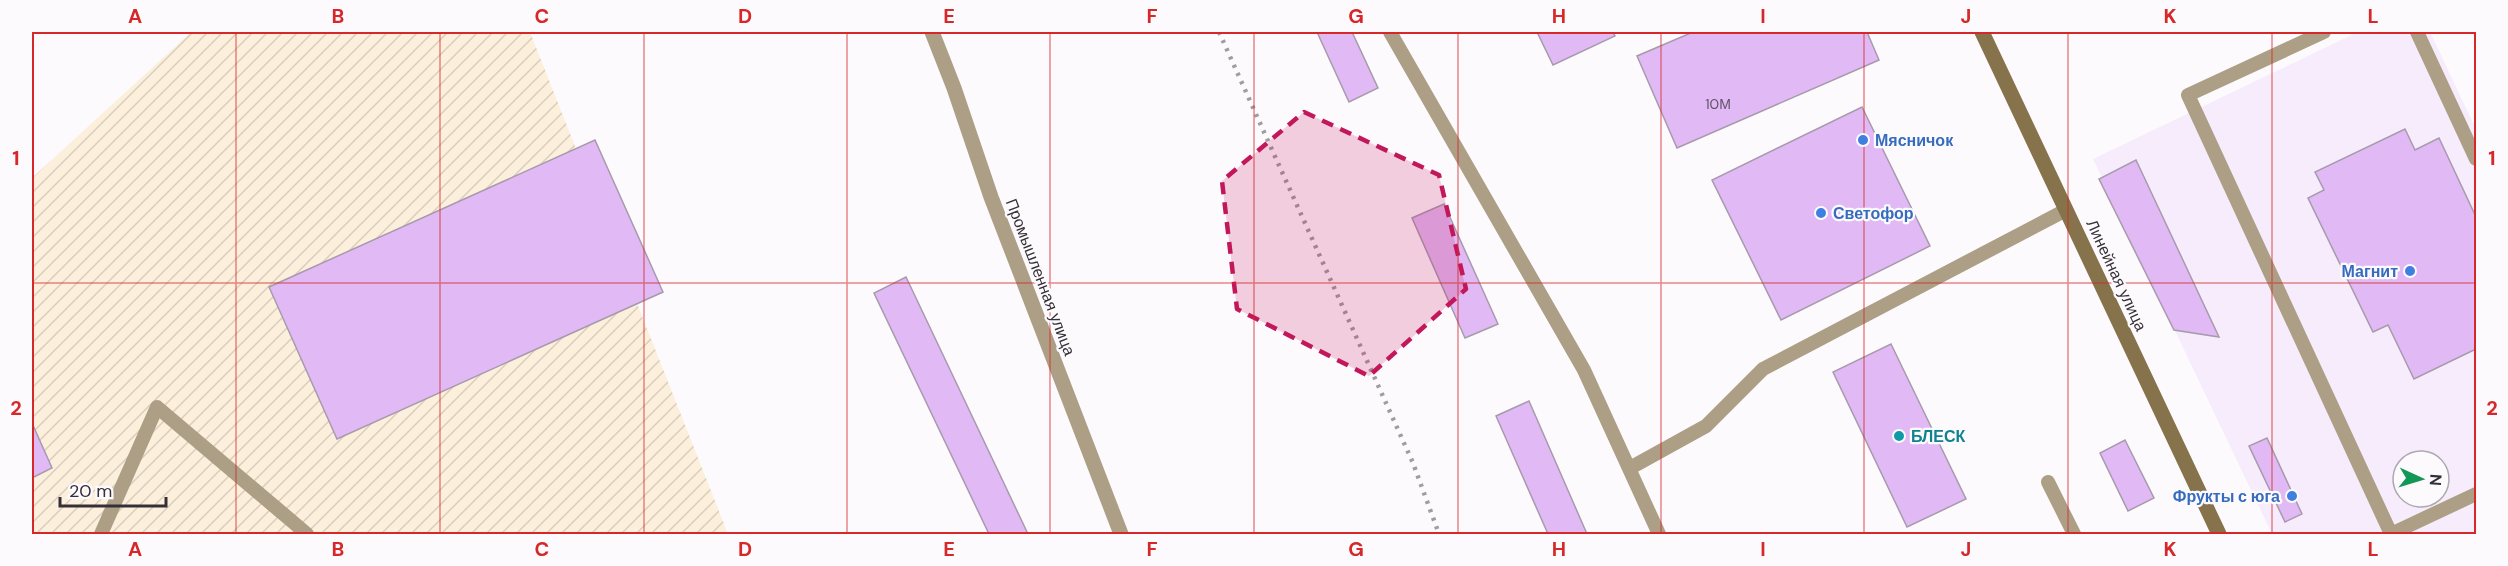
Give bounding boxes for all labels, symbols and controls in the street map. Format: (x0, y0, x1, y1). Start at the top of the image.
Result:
text: A (128, 3, 142, 29)
text: B (332, 3, 344, 29)
text: C (535, 3, 549, 29)
text: D (738, 3, 752, 29)
text: E (943, 3, 955, 29)
text: F (1146, 3, 1158, 29)
text: G (1348, 3, 1364, 29)
text: H (1552, 3, 1566, 29)
text: I (1760, 3, 1766, 29)
text: J (1961, 3, 1971, 29)
text: K (2163, 3, 2177, 29)
text: L (2367, 3, 2379, 29)
house number: 10М (1705, 95, 1731, 113)
place label: Мясничок (1875, 130, 1954, 151)
marker: Мясничок (1856, 133, 1870, 147)
text: 1 (12, 145, 20, 171)
text: 1 (2488, 145, 2496, 171)
street label: Промышленная улица (1001, 196, 1080, 359)
place label: Светофор (1833, 203, 1914, 224)
marker: Светофор (1814, 206, 1828, 220)
street label: Линейная улица (2082, 216, 2152, 334)
place label: Магнит (2342, 261, 2398, 282)
marker: Магнит (2403, 264, 2417, 278)
text: 2 (10, 395, 22, 421)
text: 2 (2486, 395, 2498, 421)
place label: БЛЕСК (1911, 426, 1966, 447)
marker: БЛЕСК (1892, 429, 1906, 443)
north arrow (2391, 449, 2451, 509)
scale bar (60, 470, 166, 508)
text: N (2425, 473, 2446, 487)
text: 20 m (69, 479, 112, 503)
place label: Фрукты с юга (2173, 486, 2280, 507)
marker: Фрукты с юга (2285, 489, 2299, 503)
text: A (128, 536, 142, 562)
text: B (332, 536, 344, 562)
text: C (535, 536, 549, 562)
text: D (738, 536, 752, 562)
text: E (943, 536, 955, 562)
text: F (1146, 536, 1158, 562)
text: G (1348, 536, 1364, 562)
text: H (1552, 536, 1566, 562)
text: I (1760, 536, 1766, 562)
text: J (1961, 536, 1971, 562)
text: K (2163, 536, 2177, 562)
text: L (2367, 536, 2379, 562)

